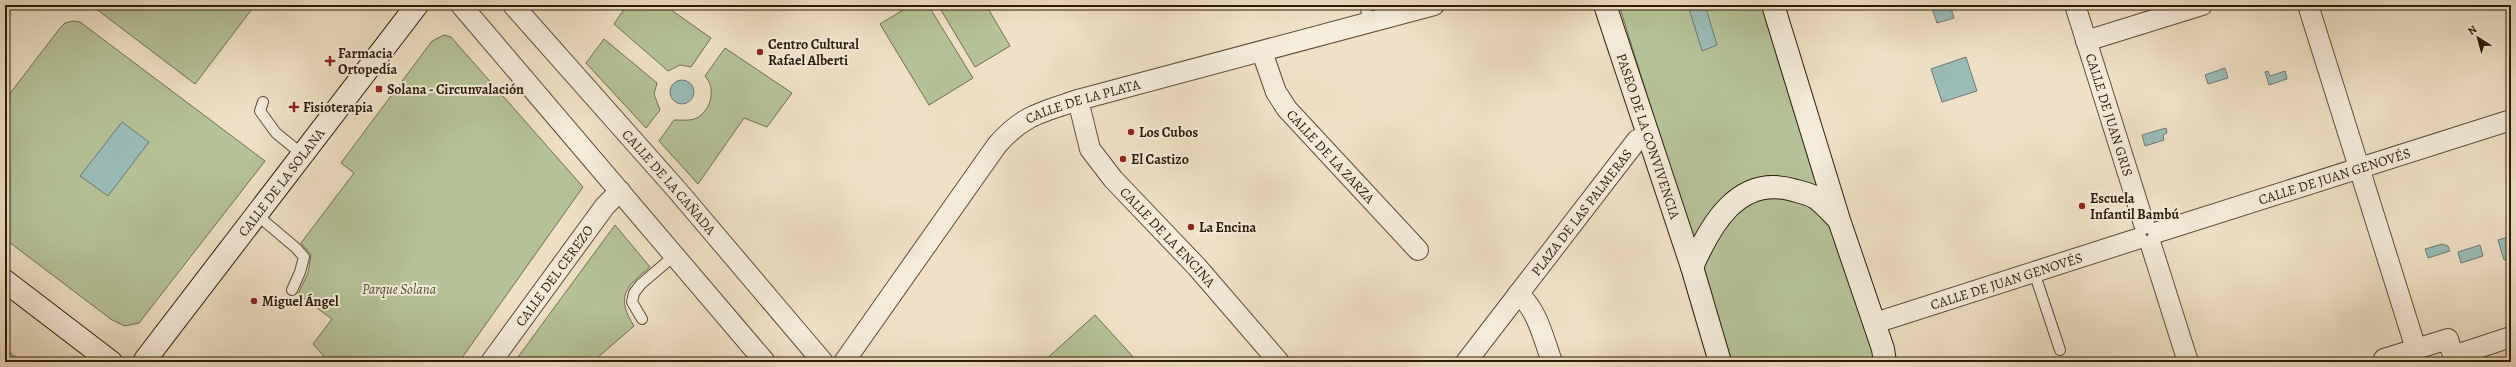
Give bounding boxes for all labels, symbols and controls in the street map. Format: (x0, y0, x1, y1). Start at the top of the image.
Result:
north arrow (2458, 18, 2498, 58)
text: N (2465, 22, 2480, 39)
place label: Centro Cultural Rafael Alberti (768, 35, 859, 70)
place label: Farmacia Ortopedía (338, 44, 398, 79)
marker: Centro Cultural Rafael Alberti (755, 47, 765, 57)
street label: PASEO DE LA CONVIVENCIA (1612, 51, 1685, 222)
street label: CALLE DE JUAN GRIS (2081, 51, 2137, 179)
marker: Farmacia Ortopedía (325, 56, 335, 66)
street label: CALLE DE LA PLATA (1022, 75, 1143, 129)
place label: Solana - Circunvalación (387, 80, 524, 99)
marker: Solana - Circunvalación (374, 84, 384, 94)
place label: Fisioterapia (303, 98, 373, 117)
marker: Fisioterapia (288, 101, 300, 113)
street label: CALLE DE LA ZARZA (1282, 105, 1379, 208)
place label: Los Cubos (1139, 123, 1198, 142)
street label: CALLE DE LA SOLANA (234, 124, 330, 241)
street label: CALLE DE LA CAÑADA (618, 126, 720, 240)
marker: Los Cubos (1126, 127, 1136, 137)
street label: CALLE DE JUAN GENOVÉS (2256, 143, 2413, 210)
street label: PLAZA DE LAS PALMERAS (1527, 145, 1637, 280)
place label: El Castizo (1131, 150, 1189, 169)
marker: El Castizo (1118, 154, 1128, 164)
street label: CALLE DE LA ENCINA (1115, 183, 1220, 292)
place label: Escuela Infantil Bambú (2090, 189, 2180, 224)
marker: Escuela Infantil Bambú (2077, 201, 2087, 211)
place label: La Encina (1199, 218, 1257, 237)
street label: CALLE DEL CEREZO (511, 221, 598, 330)
marker: La Encina (1186, 222, 1196, 232)
street label: CALLE DE JUAN GENOVÉS (1928, 248, 2085, 315)
park label: Parque Solana (362, 280, 437, 299)
place label: Miguel Ángel (262, 292, 339, 311)
marker: Miguel Ángel (249, 296, 259, 306)

